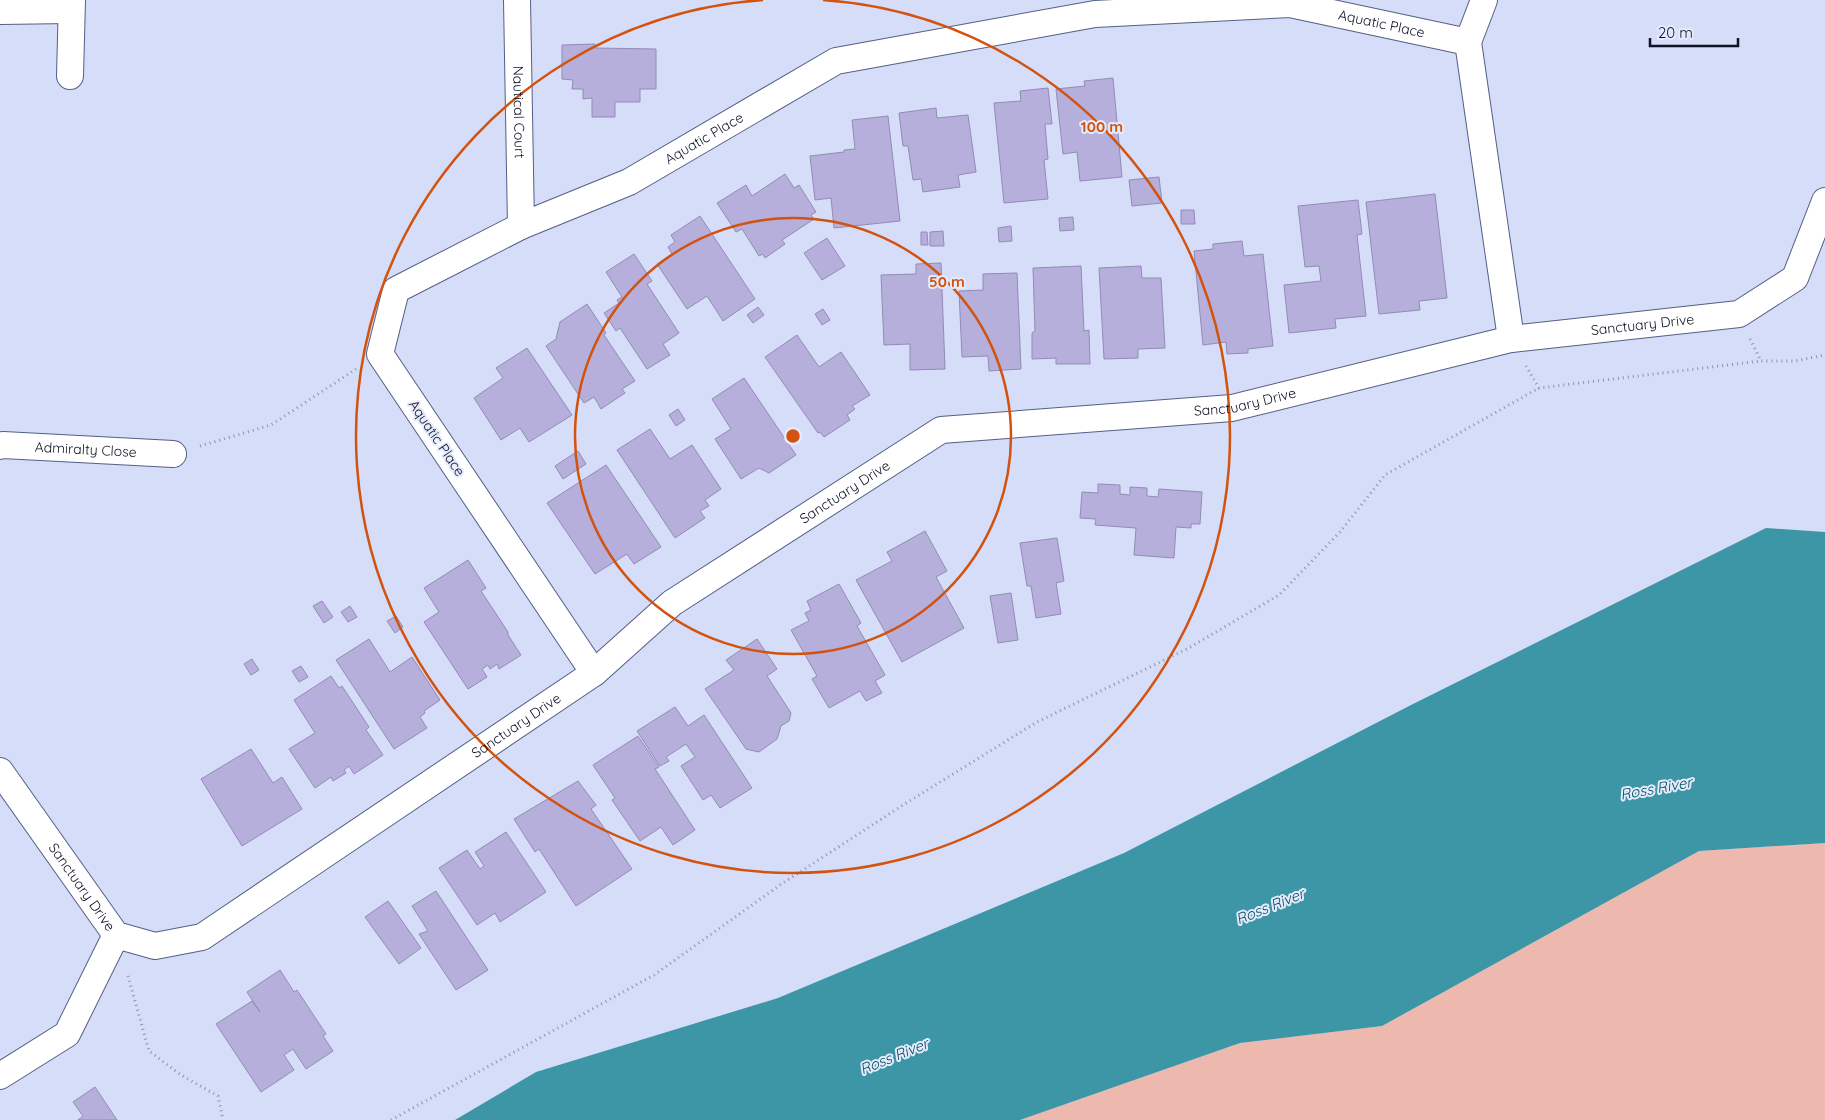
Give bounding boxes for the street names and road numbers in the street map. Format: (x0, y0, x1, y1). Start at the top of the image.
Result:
street label: Aquatic Place (1337, 6, 1427, 42)
street label: Nautical Court (509, 65, 529, 159)
street label: Aquatic Place (661, 108, 747, 168)
street label: Sanctuary Drive (1590, 310, 1695, 339)
street label: Sanctuary Drive (1193, 383, 1298, 420)
street label: Aquatic Place (405, 396, 469, 480)
street label: Admiralty Close (34, 438, 137, 461)
street label: Sanctuary Drive (796, 456, 893, 528)
street label: Sanctuary Drive (468, 689, 564, 762)
street label: Sanctuary Drive (45, 839, 119, 935)

